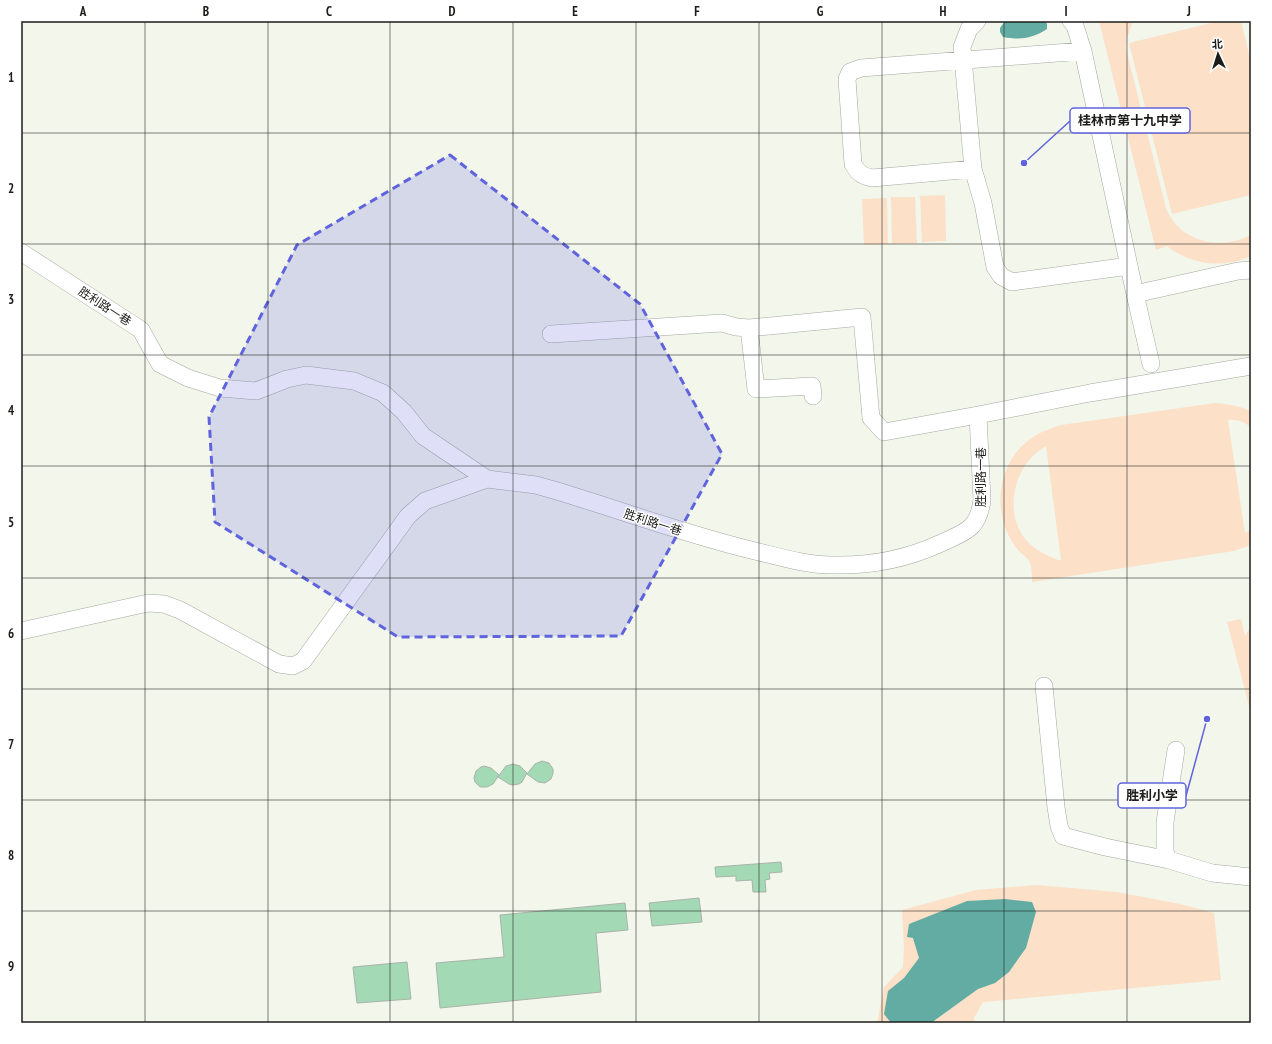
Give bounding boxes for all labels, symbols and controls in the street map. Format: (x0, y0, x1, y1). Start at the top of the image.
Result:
text: A (79, 3, 87, 20)
text: B (203, 3, 209, 20)
text: C (326, 3, 332, 20)
text: D (449, 3, 456, 20)
text: E (572, 3, 578, 20)
text: F (694, 3, 700, 20)
text: G (817, 3, 824, 20)
text: H (940, 3, 947, 20)
text: I (1064, 3, 1068, 20)
text: J (1186, 3, 1191, 20)
north arrow (1198, 34, 1238, 74)
text: 北 (1211, 37, 1223, 51)
text: 1 (8, 69, 14, 86)
callout: 桂林市第十九中学 (1070, 108, 1190, 133)
text: 桂林市第十九中学 (1078, 112, 1182, 129)
text: 2 (8, 180, 14, 197)
street label: 胜利路一巷 (76, 283, 134, 329)
text: 3 (8, 291, 14, 308)
text: 4 (8, 402, 15, 419)
street label: 胜利路一巷 (973, 447, 988, 507)
street label: 胜利路一巷 (622, 506, 684, 538)
text: 5 (8, 514, 14, 531)
text: 6 (8, 625, 14, 642)
text: 7 (8, 736, 14, 753)
callout: 胜利小学 (1118, 783, 1186, 808)
text: 胜利小学 (1126, 787, 1178, 804)
text: 8 (8, 847, 14, 864)
text: 9 (8, 958, 14, 975)

